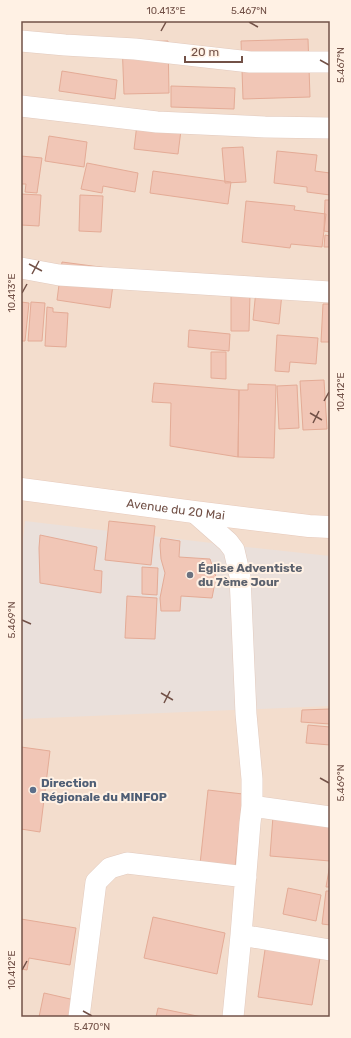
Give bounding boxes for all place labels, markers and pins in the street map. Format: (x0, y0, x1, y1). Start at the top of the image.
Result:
place label: Église Adventiste du 7ème Jour (198, 561, 302, 589)
marker: Église Adventiste du 7ème Jour (185, 570, 195, 580)
place label: Direction Régionale du MINFOP (41, 776, 167, 804)
marker: Direction Régionale du MINFOP (28, 785, 38, 795)

